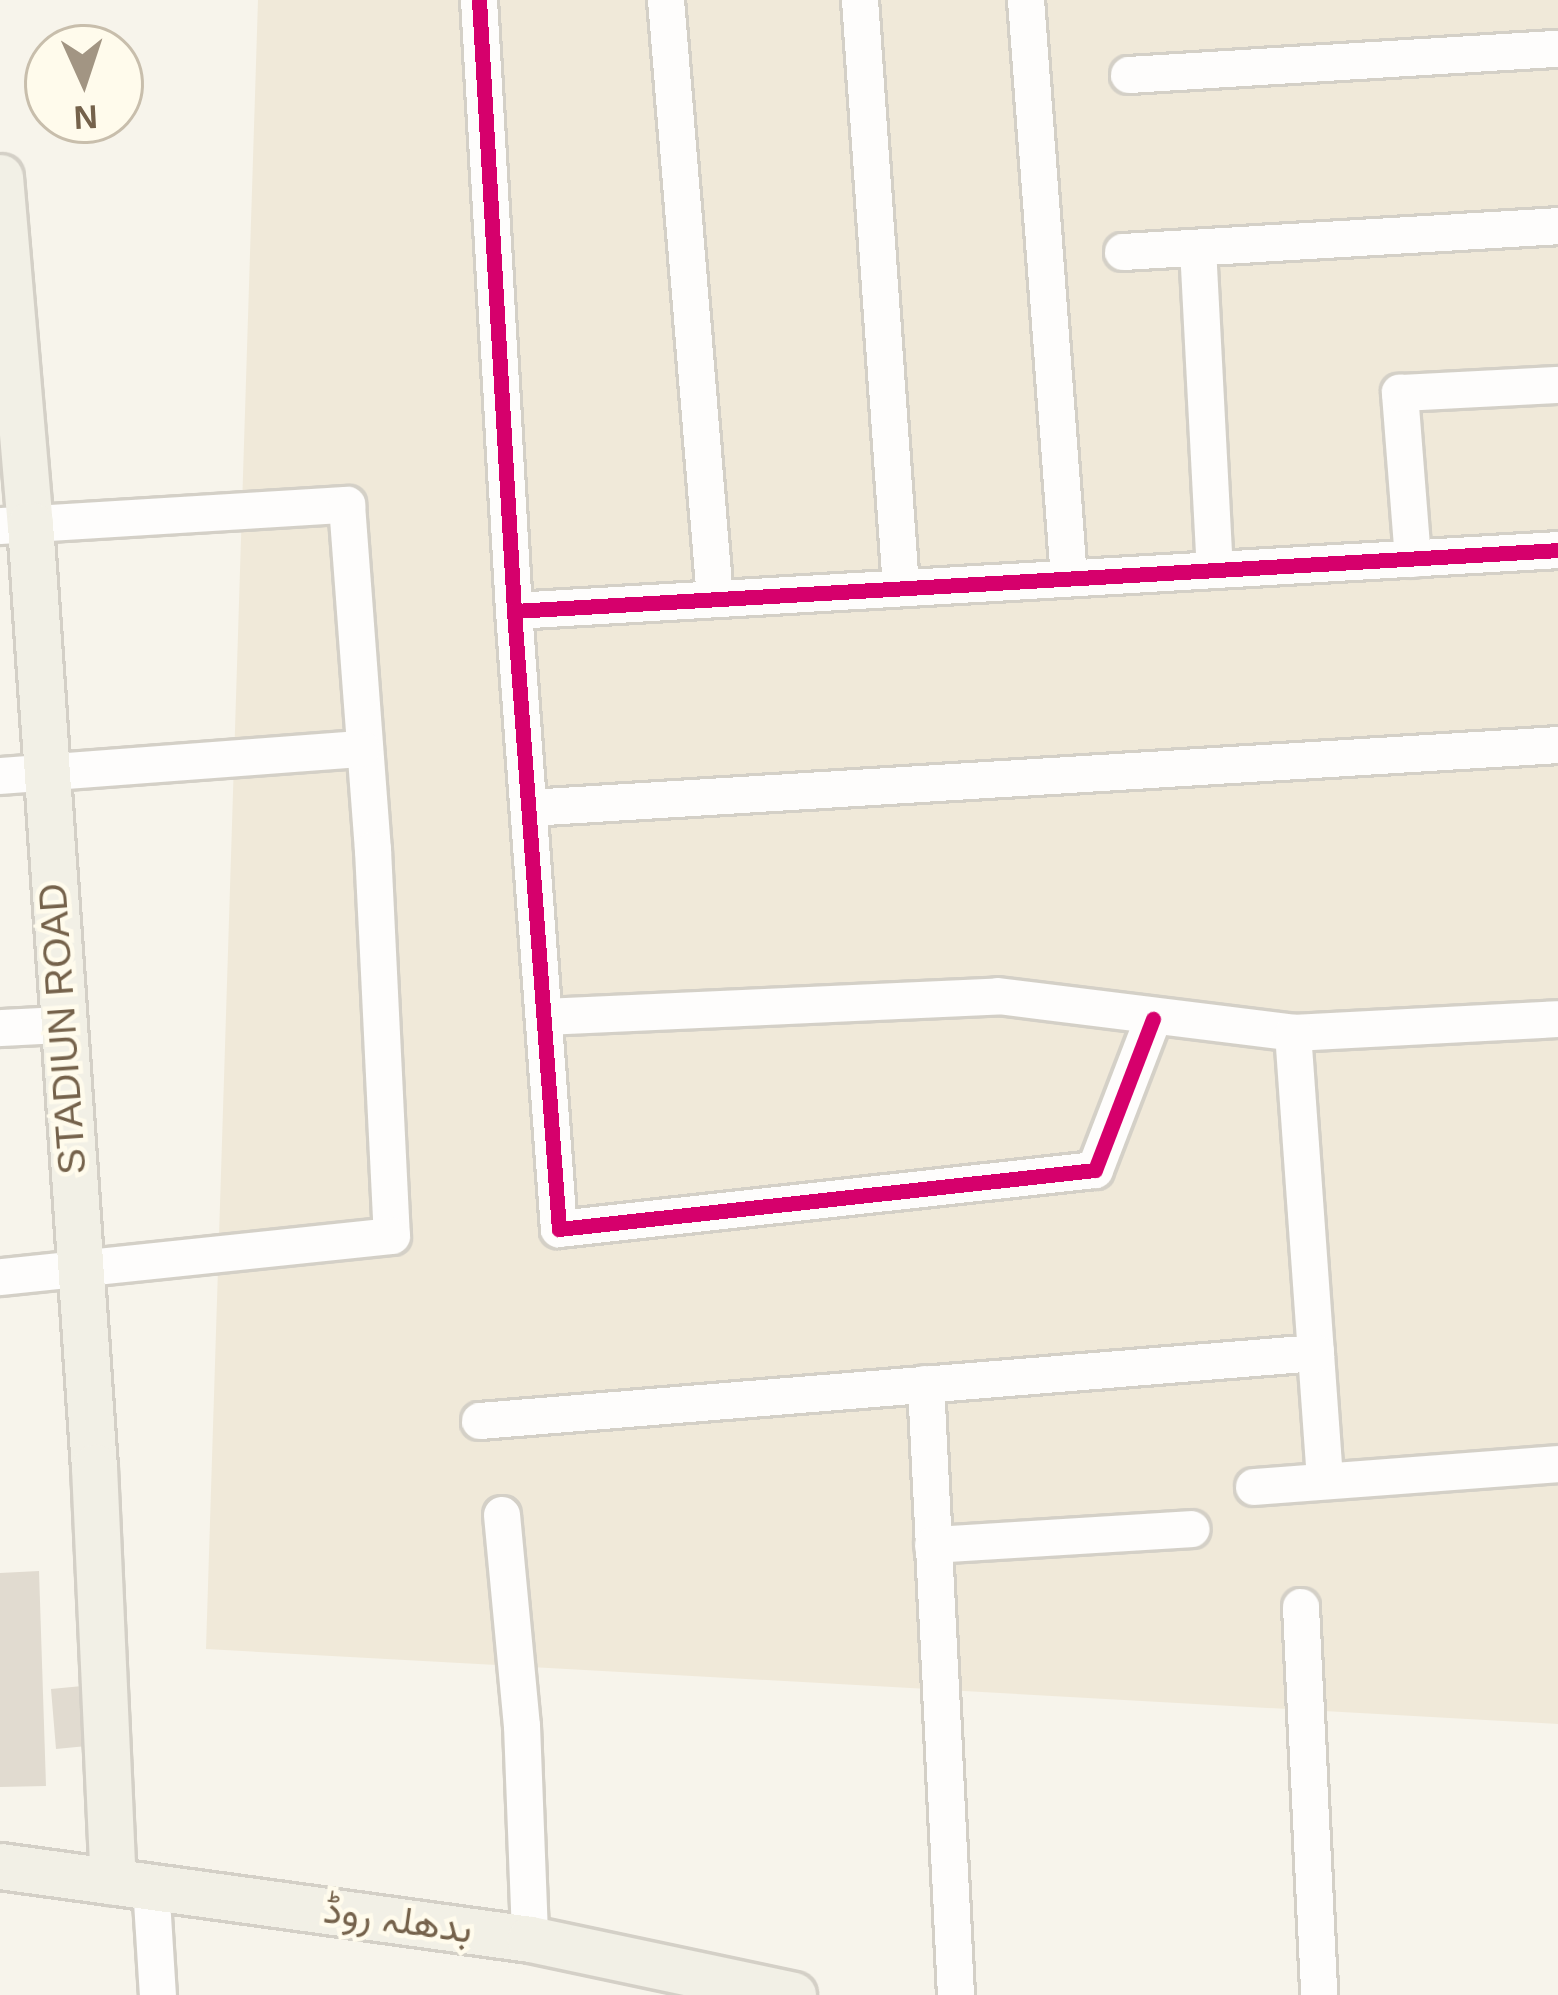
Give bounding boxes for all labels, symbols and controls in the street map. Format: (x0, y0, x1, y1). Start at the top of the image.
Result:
north arrow (24, 24, 144, 144)
text: N (73, 98, 99, 137)
street label: STADIUN ROAD (29, 882, 97, 1176)
street label: بدھلہ روڈ (321, 1886, 475, 1954)

